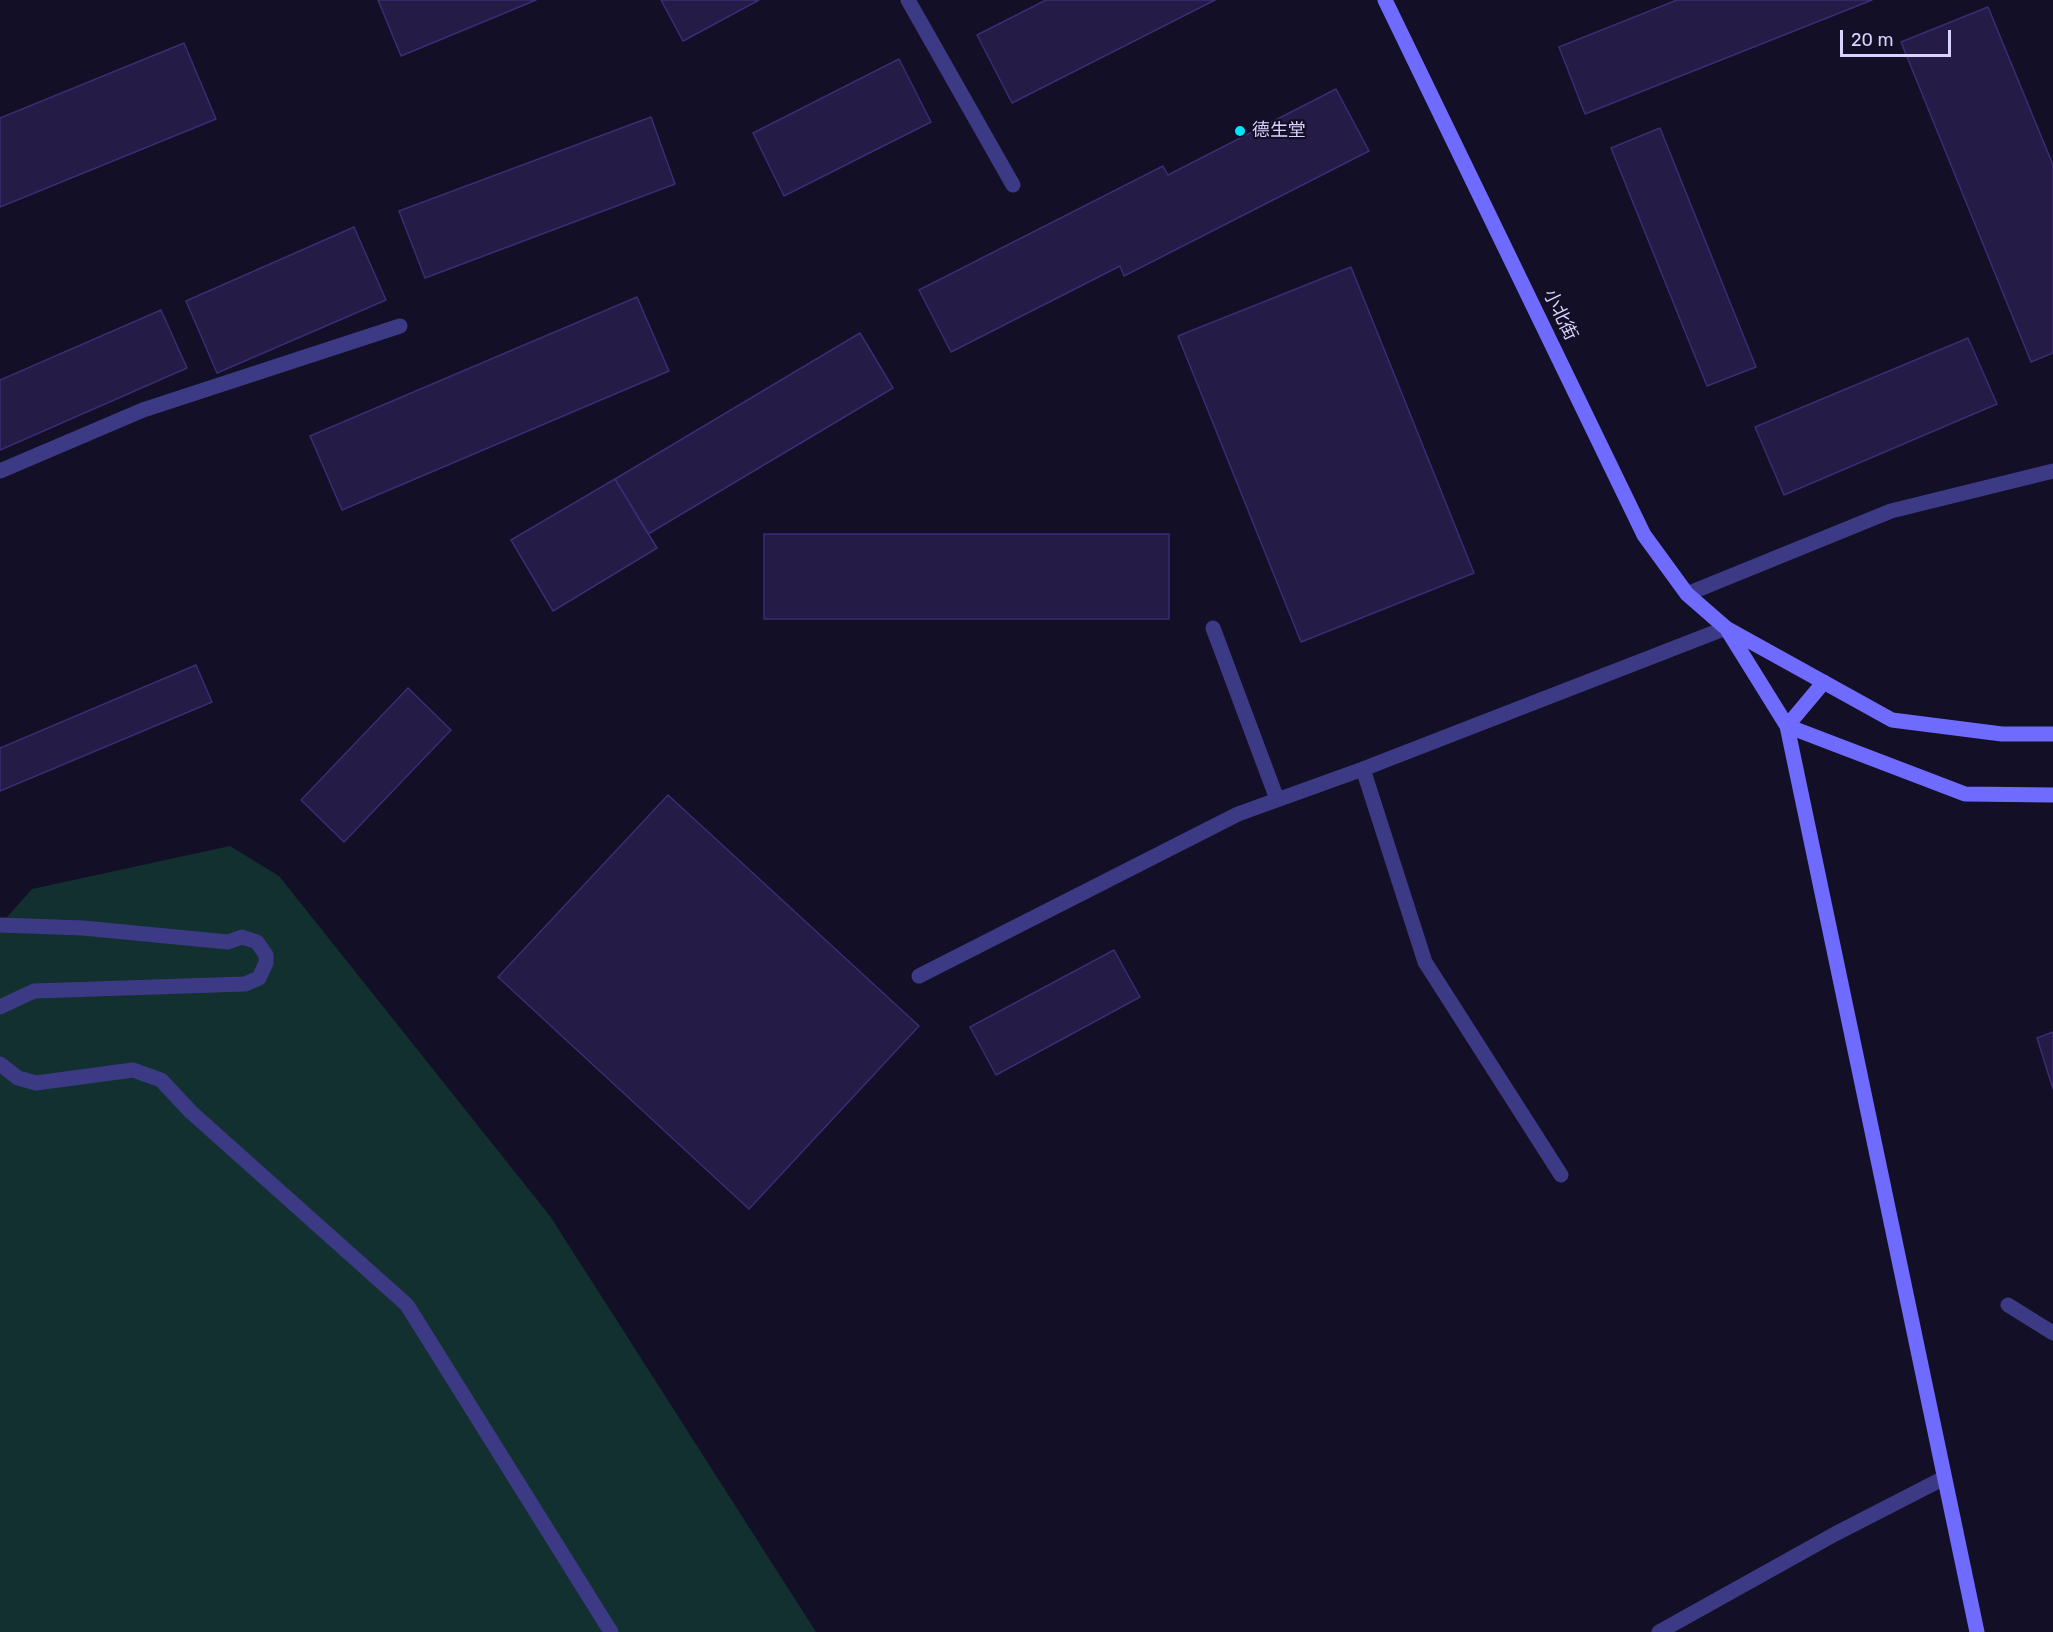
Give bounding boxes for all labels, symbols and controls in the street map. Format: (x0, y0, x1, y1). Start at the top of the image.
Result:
scale bar (1843, 18, 1954, 56)
text: 20 m (1851, 29, 1893, 51)
place label: 德生堂 (1252, 120, 1306, 142)
marker: 德生堂 (1233, 124, 1247, 138)
street label: 小北街 (1538, 286, 1582, 344)

